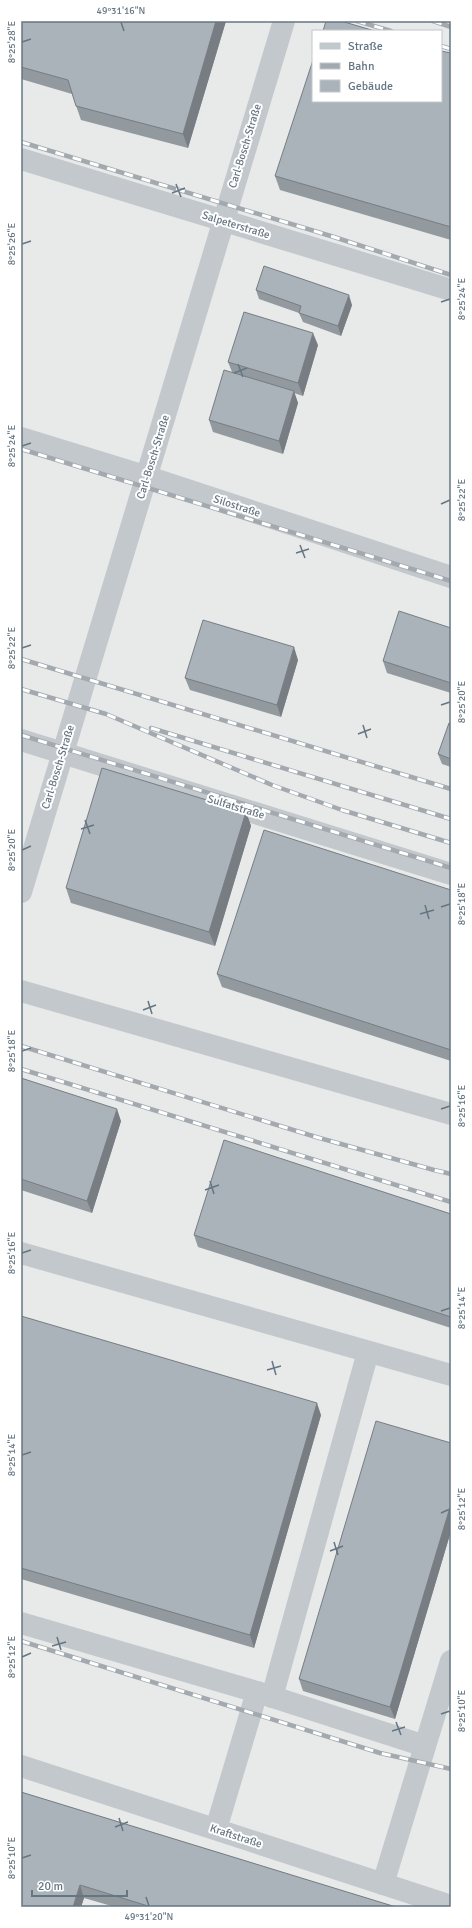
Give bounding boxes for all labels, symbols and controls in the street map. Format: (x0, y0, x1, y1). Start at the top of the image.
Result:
text: 49°31'16"N (97, 5, 145, 17)
text: 8°25'28"E (6, 21, 18, 63)
legend (312, 30, 442, 102)
text: Straße (348, 39, 383, 54)
text: Bahn (348, 59, 374, 74)
text: Gebäude (348, 79, 393, 94)
street label: Carl-Bosch-Straße (226, 102, 264, 190)
street label: Salpeterstraße (201, 209, 271, 241)
text: 8°25'26"E (6, 223, 18, 265)
text: 8°25'24"E (456, 278, 468, 320)
street label: Carl-Bosch-Straße (134, 413, 172, 501)
text: 8°25'24"E (6, 425, 18, 467)
text: 8°25'22"E (456, 479, 468, 521)
street label: Silostraße (212, 492, 262, 520)
text: 8°25'22"E (6, 627, 18, 669)
text: 8°25'20"E (456, 681, 468, 723)
street label: Carl-Bosch-Straße (39, 723, 77, 811)
street label: Sulfatstraße (206, 792, 266, 822)
text: 8°25'20"E (6, 829, 18, 871)
text: 8°25'18"E (456, 883, 468, 925)
text: 8°25'18"E (6, 1030, 18, 1072)
text: 8°25'16"E (456, 1085, 468, 1127)
text: 8°25'16"E (6, 1232, 18, 1274)
text: 8°25'14"E (456, 1287, 468, 1329)
text: 8°25'14"E (6, 1434, 18, 1476)
text: 8°25'12"E (456, 1488, 468, 1530)
text: 8°25'12"E (6, 1636, 18, 1678)
text: 8°25'10"E (456, 1690, 468, 1732)
street label: Kraftstraße (208, 1821, 264, 1851)
text: 8°25'10"E (6, 1837, 18, 1879)
scale bar (32, 1872, 127, 1898)
text: 20 m (38, 1879, 63, 1894)
text: 49°31'20"N (125, 1911, 173, 1923)

